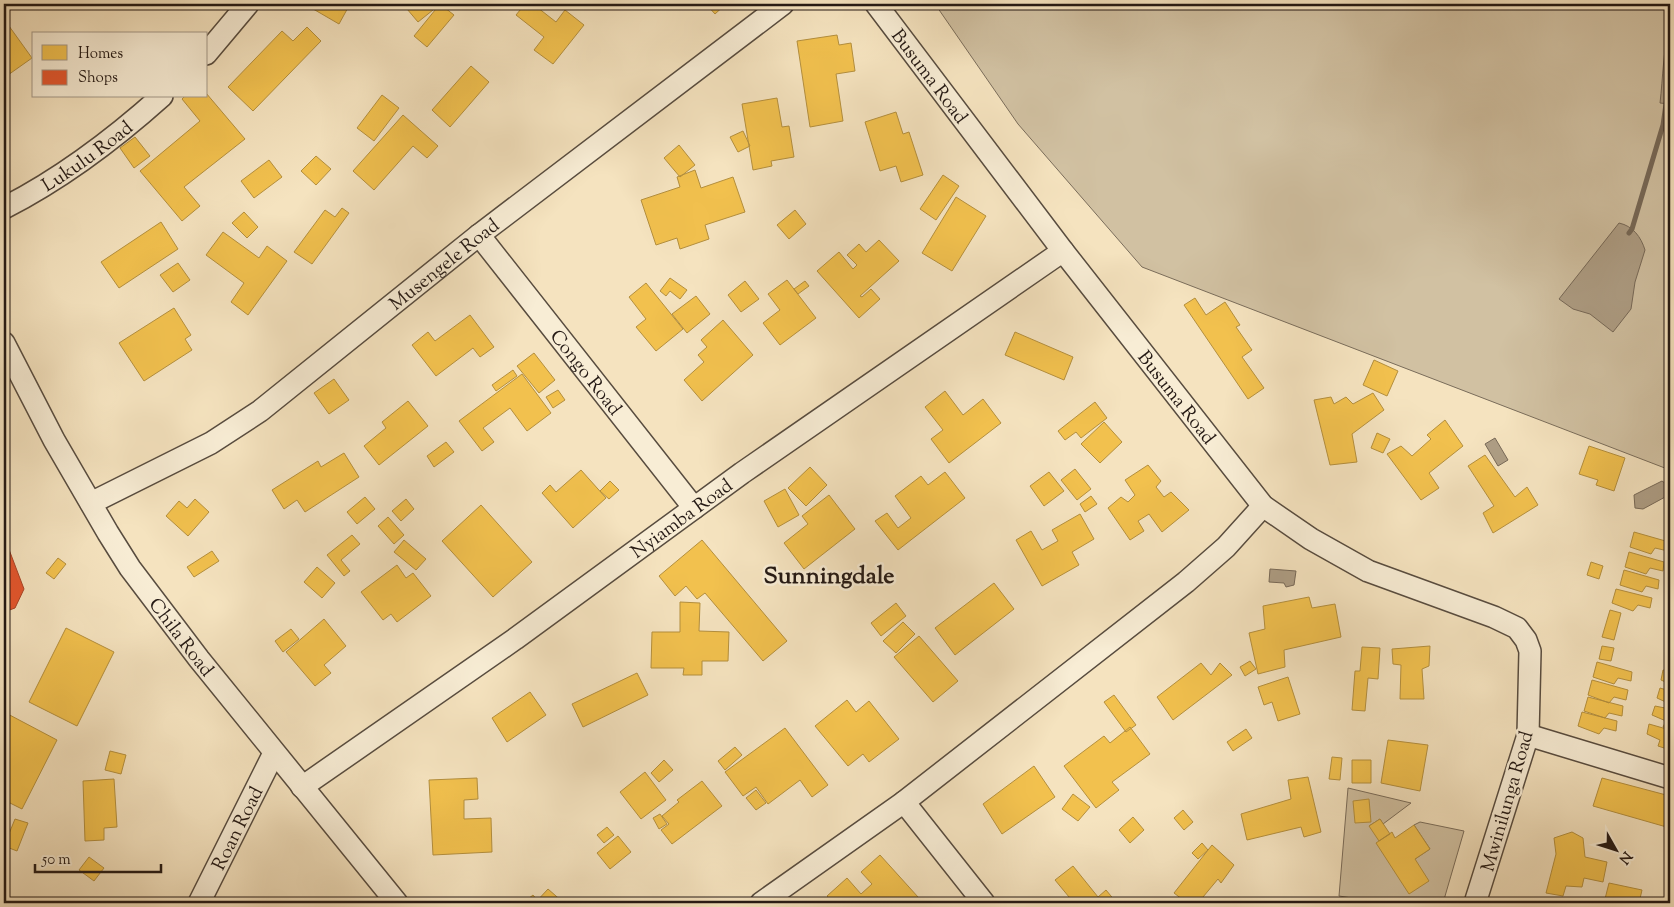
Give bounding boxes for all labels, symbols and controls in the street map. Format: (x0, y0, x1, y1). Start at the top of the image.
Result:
street label: Busuma Road (884, 24, 973, 131)
legend (32, 32, 208, 98)
text: Homes (78, 44, 123, 65)
text: Shops (78, 68, 118, 89)
street label: Lukulu Road (37, 115, 140, 200)
street label: Musengele Road (384, 213, 506, 318)
street label: Congo Road (542, 325, 627, 422)
street label: Busuma Road (1130, 346, 1221, 451)
street label: Nyiamba Road (626, 473, 739, 566)
district label: Sunningdale (763, 560, 895, 594)
street label: Chila Road (141, 593, 219, 683)
street label: Mwinilunga Road (1475, 728, 1541, 875)
street label: Roan Road (207, 782, 271, 875)
north arrow (1592, 824, 1642, 874)
scale bar (35, 842, 161, 874)
text: N (1613, 846, 1636, 868)
text: 50 m (41, 850, 71, 871)

